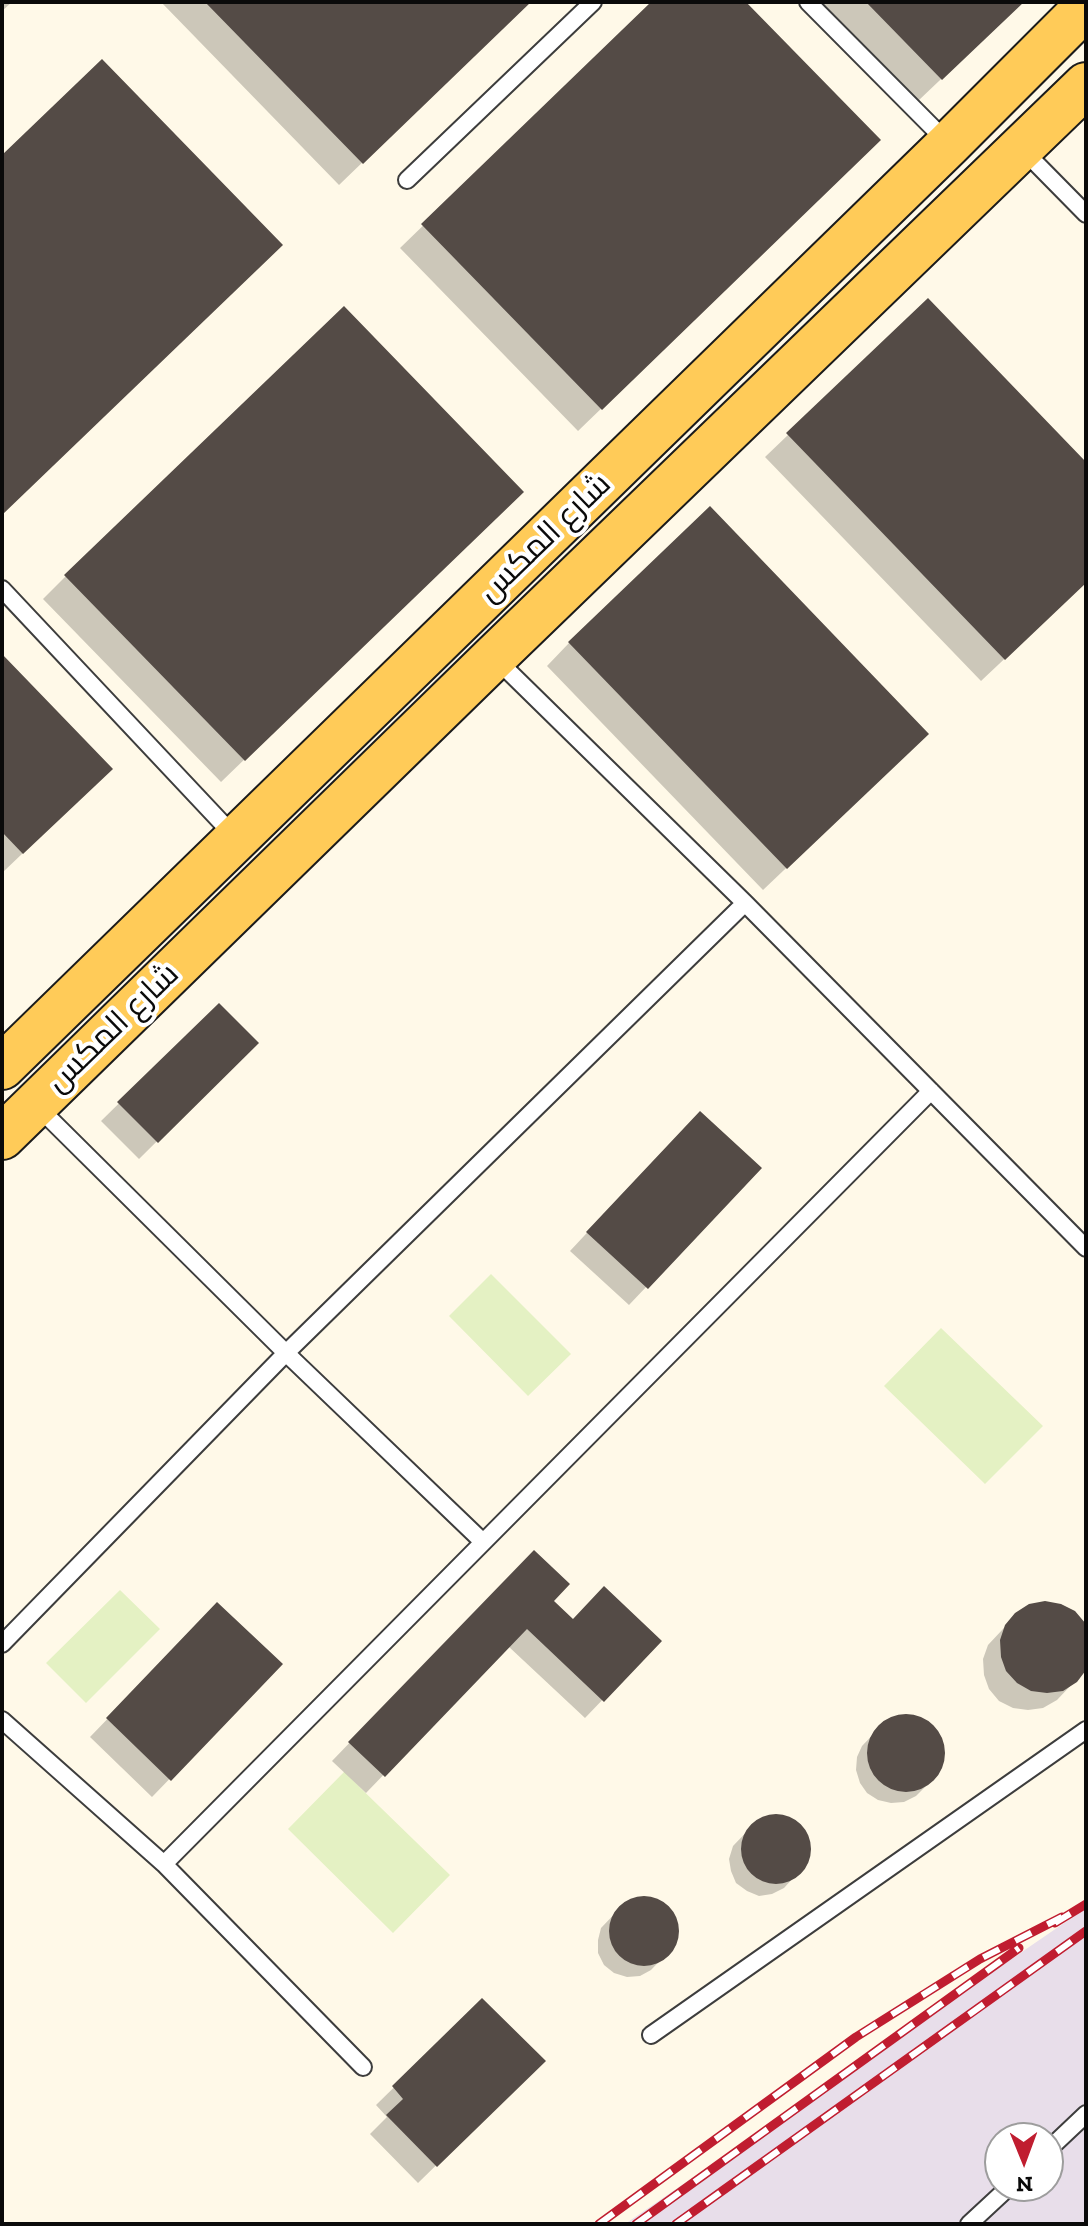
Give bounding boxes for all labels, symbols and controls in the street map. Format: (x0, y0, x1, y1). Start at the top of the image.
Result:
street label: شارع المكس (471, 465, 619, 611)
street label: شارع المكس (39, 955, 187, 1101)
north arrow (984, 2122, 1064, 2202)
text: N (1016, 2171, 1033, 2198)

